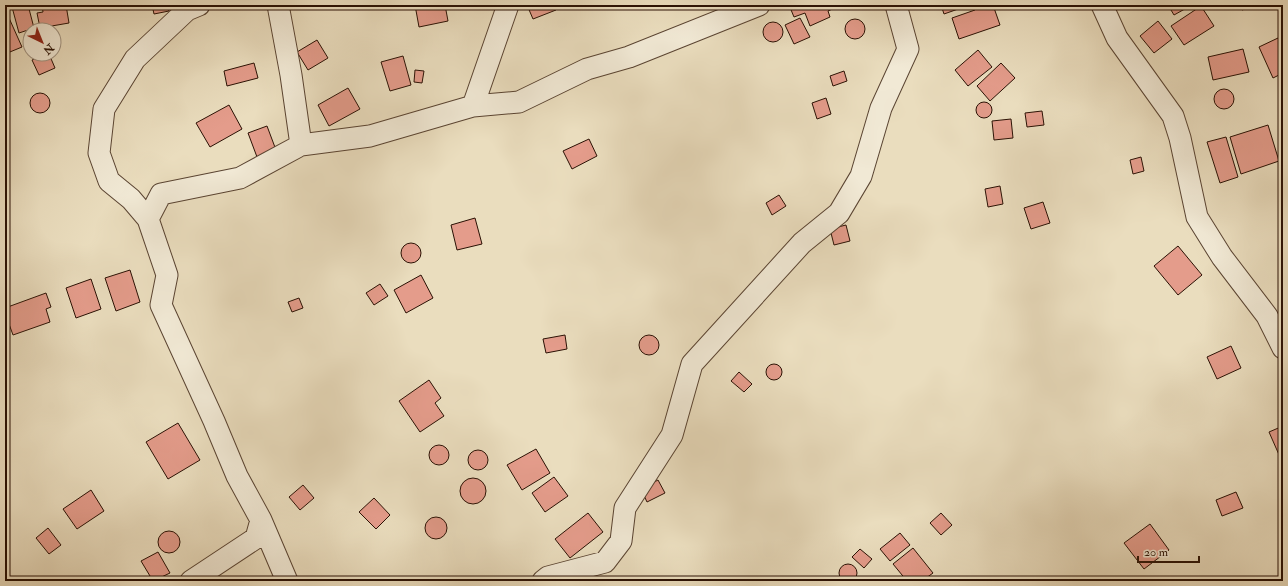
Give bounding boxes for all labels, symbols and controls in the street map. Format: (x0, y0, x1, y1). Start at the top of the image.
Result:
north arrow (22, 22, 62, 62)
text: N (40, 40, 57, 58)
scale bar (1138, 538, 1199, 564)
text: 20 m (1144, 545, 1169, 560)

